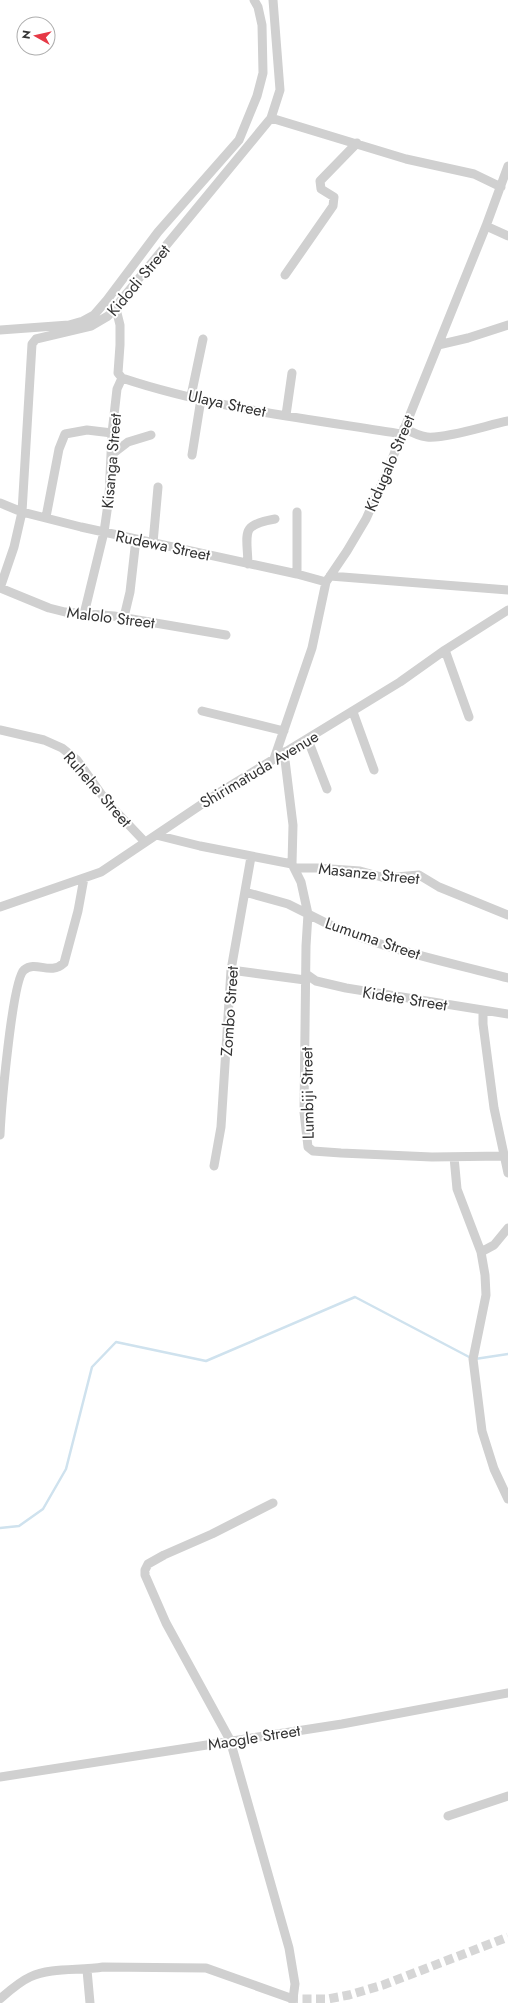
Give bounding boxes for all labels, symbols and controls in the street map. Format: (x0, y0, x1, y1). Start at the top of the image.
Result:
north arrow (16, 16, 56, 56)
text: N (18, 29, 35, 40)
street label: Kidodi Street (102, 239, 175, 321)
street label: Ulaya Street (186, 384, 268, 423)
street label: Kidugalo Street (359, 411, 420, 515)
street label: Kisanga Street (96, 412, 127, 510)
street label: Rudewa Street (114, 524, 212, 567)
street label: Malolo Street (66, 601, 156, 634)
street label: Shirimatuda Avenue (196, 725, 323, 814)
street label: Ruhehe Street (58, 746, 137, 832)
street label: Masanze Street (317, 857, 421, 890)
street label: Lumuma Street (322, 911, 424, 966)
street label: Zombo Street (215, 965, 244, 1057)
street label: Kidete Street (361, 980, 449, 1017)
street label: Lumbiji Street (295, 1047, 320, 1139)
street label: Maogle Street (206, 1719, 302, 1756)

